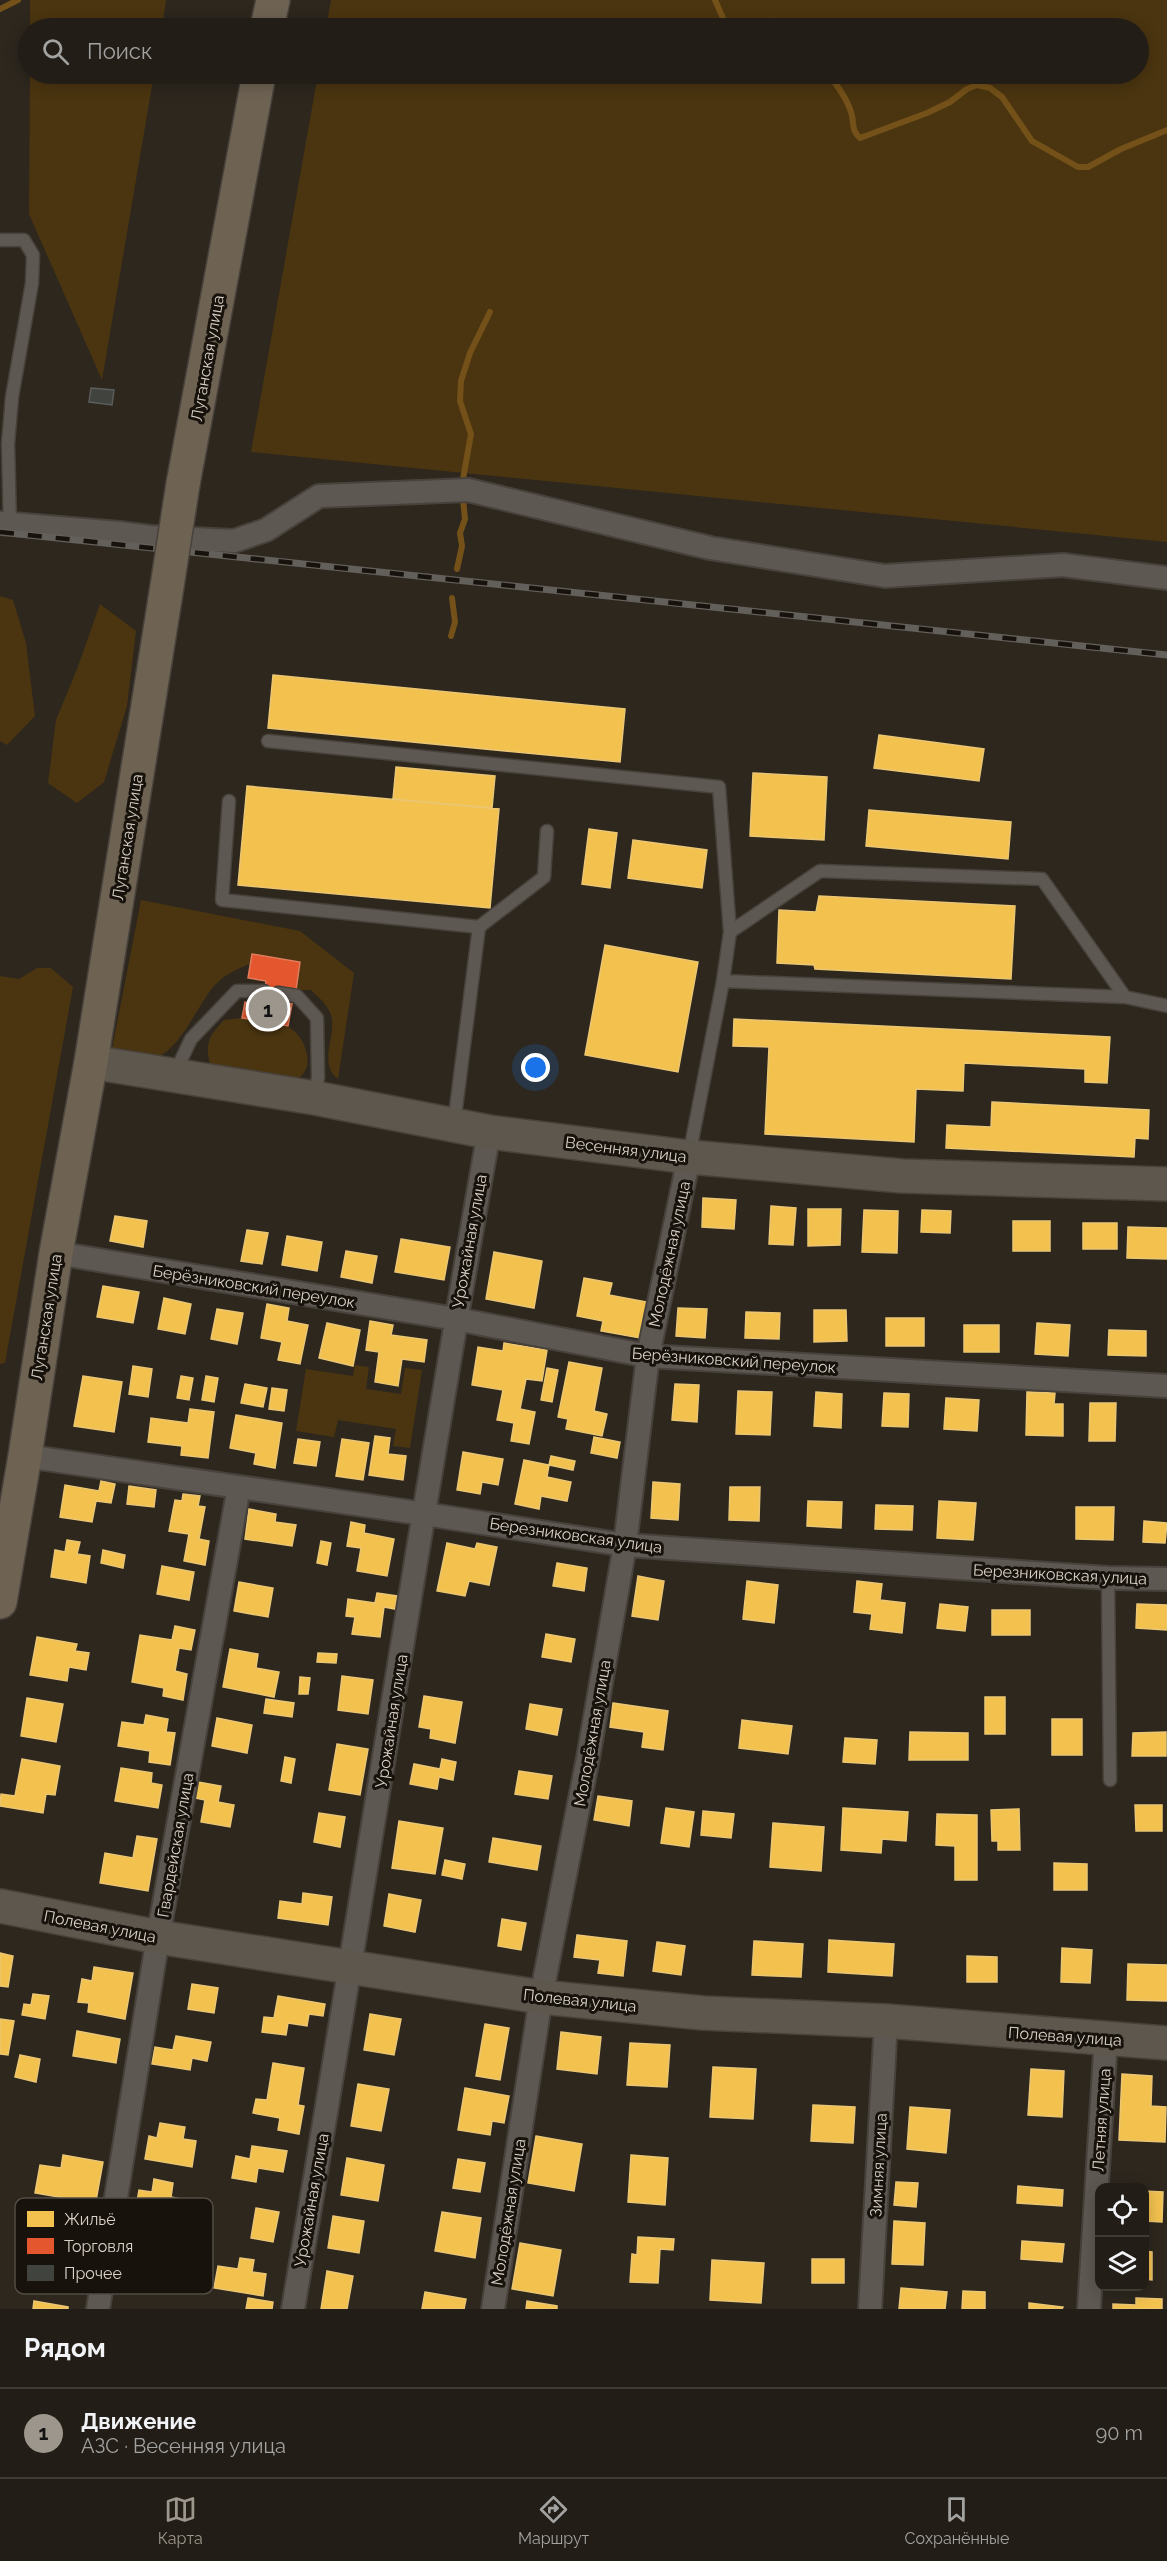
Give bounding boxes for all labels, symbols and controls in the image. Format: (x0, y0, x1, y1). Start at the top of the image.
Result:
search box (18, 18, 1149, 84)
icon: search (39, 35, 72, 68)
text: Поиск (87, 38, 152, 64)
street label: Луганская улица (187, 293, 228, 423)
street label: Луганская улица (108, 772, 147, 902)
pin: 1 (248, 986, 288, 1032)
your location (521, 1053, 550, 1082)
street label: Весенняя улица (564, 1133, 688, 1166)
street label: Урожайная улица (448, 1173, 491, 1309)
street label: Молодёжная улица (645, 1179, 694, 1329)
street label: Луганская улица (27, 1252, 66, 1382)
street label: Берёзниковский переулок (151, 1261, 356, 1312)
street label: Берёзниковский переулок (631, 1344, 837, 1377)
street label: Березниковская улица (488, 1514, 664, 1557)
street label: Березниковская улица (972, 1560, 1147, 1589)
street label: Урожайная улица (372, 1653, 411, 1789)
street label: Молодёжная улица (570, 1658, 615, 1808)
street label: Гвардейская улица (153, 1771, 198, 1919)
street label: Полевая улица (42, 1906, 158, 1947)
street label: Полевая улица (522, 1985, 638, 2016)
street label: Полевая улица (1007, 2023, 1122, 2050)
street label: Летняя улица (1088, 2068, 1115, 2172)
street label: Зимняя улица (866, 2112, 891, 2218)
street label: Урожайная улица (290, 2132, 333, 2268)
street label: Молодёжная улица (487, 2137, 529, 2287)
map controls (1095, 2183, 1149, 2291)
button: locate (1095, 2183, 1149, 2237)
legend (15, 2198, 213, 2294)
text: Жильё (64, 2210, 116, 2229)
text: Торговля (64, 2237, 133, 2256)
button: layers (1095, 2237, 1149, 2291)
text: Прочее (64, 2264, 122, 2283)
text: Рядом (24, 2333, 106, 2363)
text: Движение (81, 2408, 196, 2434)
text: 1 (39, 2421, 48, 2445)
text: 90 m (1096, 2421, 1143, 2445)
text: АЗС · Весенняя улица (81, 2434, 286, 2458)
tab: Карта (158, 2493, 203, 2548)
tab: Маршрут (518, 2493, 589, 2548)
tab: Сохранённые (905, 2493, 1009, 2548)

